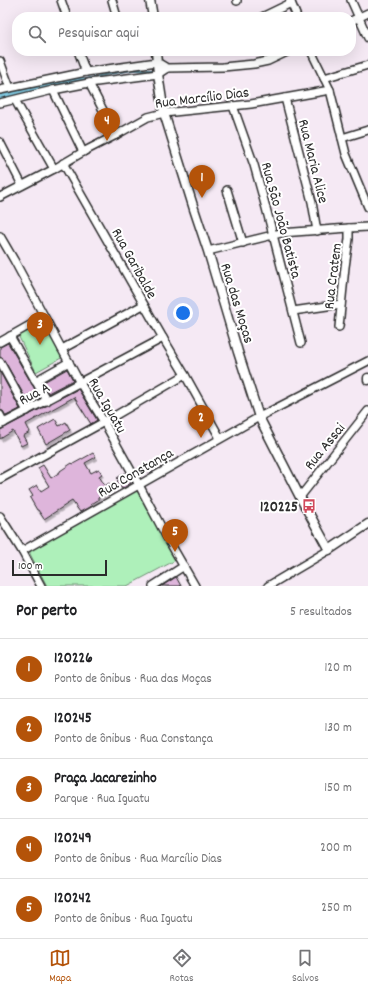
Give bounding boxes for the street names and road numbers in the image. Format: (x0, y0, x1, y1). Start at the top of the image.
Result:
street label: Rua Marcílio Dias (154, 82, 251, 116)
street label: Rua Maria Alice (291, 117, 333, 206)
street label: Rua São João Batista (254, 160, 306, 282)
street label: Rua Garibalde (105, 225, 162, 304)
street label: Rua Cratem (319, 242, 349, 311)
street label: Rua das Moças (213, 261, 259, 346)
street label: Rua Iguatu (81, 374, 131, 438)
street label: Rua A (15, 377, 54, 412)
street label: Rua Assai (300, 419, 352, 475)
street label: Rua Constança (94, 443, 179, 504)

